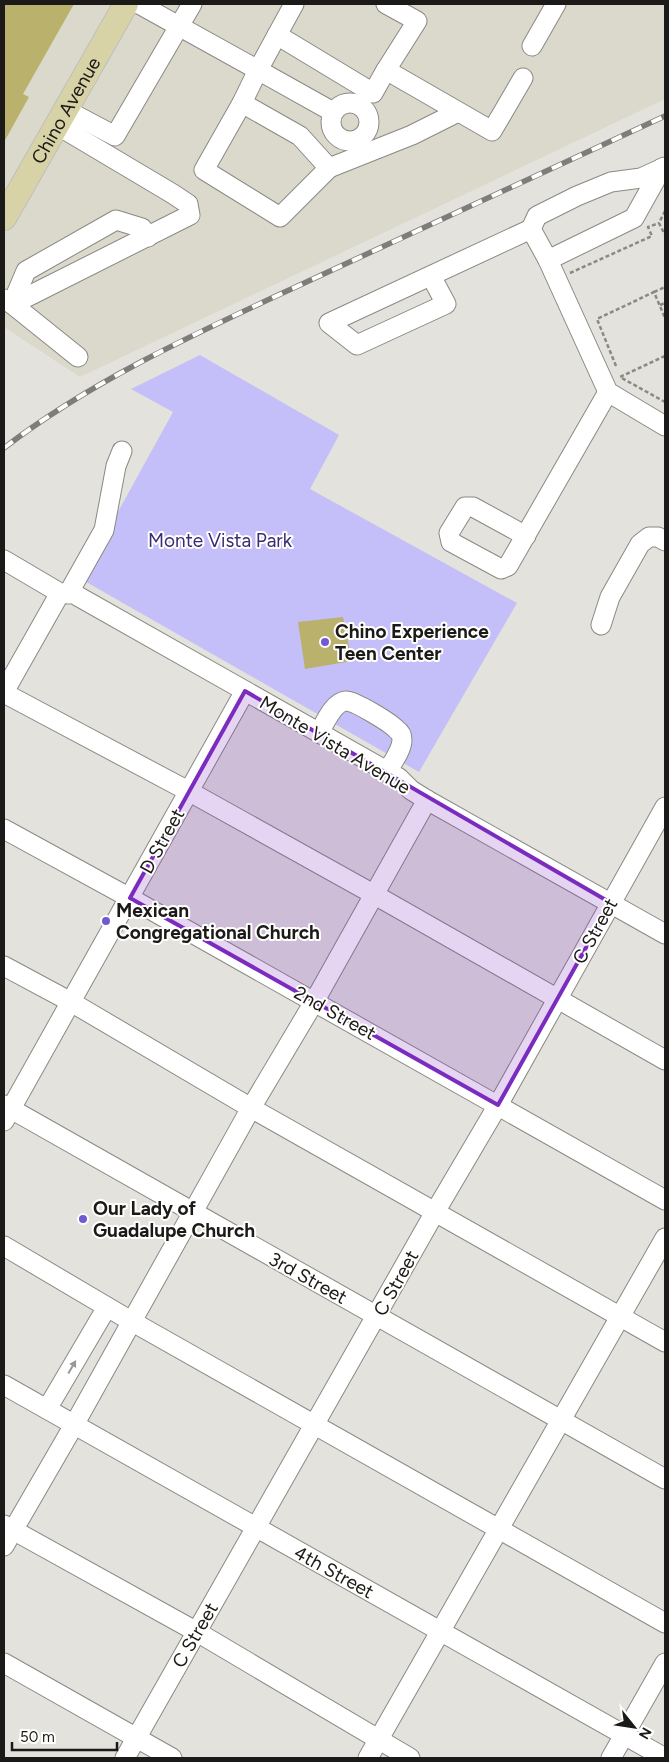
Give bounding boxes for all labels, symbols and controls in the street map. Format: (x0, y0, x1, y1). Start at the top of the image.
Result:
street label: Chino Avenue (26, 53, 105, 168)
park label: Monte Vista Park (148, 529, 293, 552)
place label: Chino Experience Teen Center (335, 620, 489, 665)
marker: Chino Experience Teen Center (319, 636, 331, 648)
street label: Monte Vista Avenue (255, 691, 415, 799)
street label: D Street (135, 804, 189, 878)
street label: C Street (568, 894, 622, 968)
place label: Mexican Congregational Church (116, 899, 320, 944)
marker: Mexican Congregational Church (100, 915, 112, 927)
street label: 2nd Street (290, 981, 380, 1045)
place label: Our Lady of Guadalupe Church (93, 1197, 255, 1242)
marker: Our Lady of Guadalupe Church (77, 1213, 89, 1225)
street label: C Street (369, 1246, 423, 1320)
street label: 3rd Street (265, 1247, 351, 1309)
one-way arrow (67, 1361, 76, 1374)
street label: 4th Street (290, 1541, 378, 1603)
street label: C Street (167, 1598, 223, 1672)
north arrow (609, 1702, 659, 1752)
scale bar (12, 1720, 118, 1752)
text: N (635, 1724, 655, 1742)
text: 50 m (20, 1728, 55, 1746)

